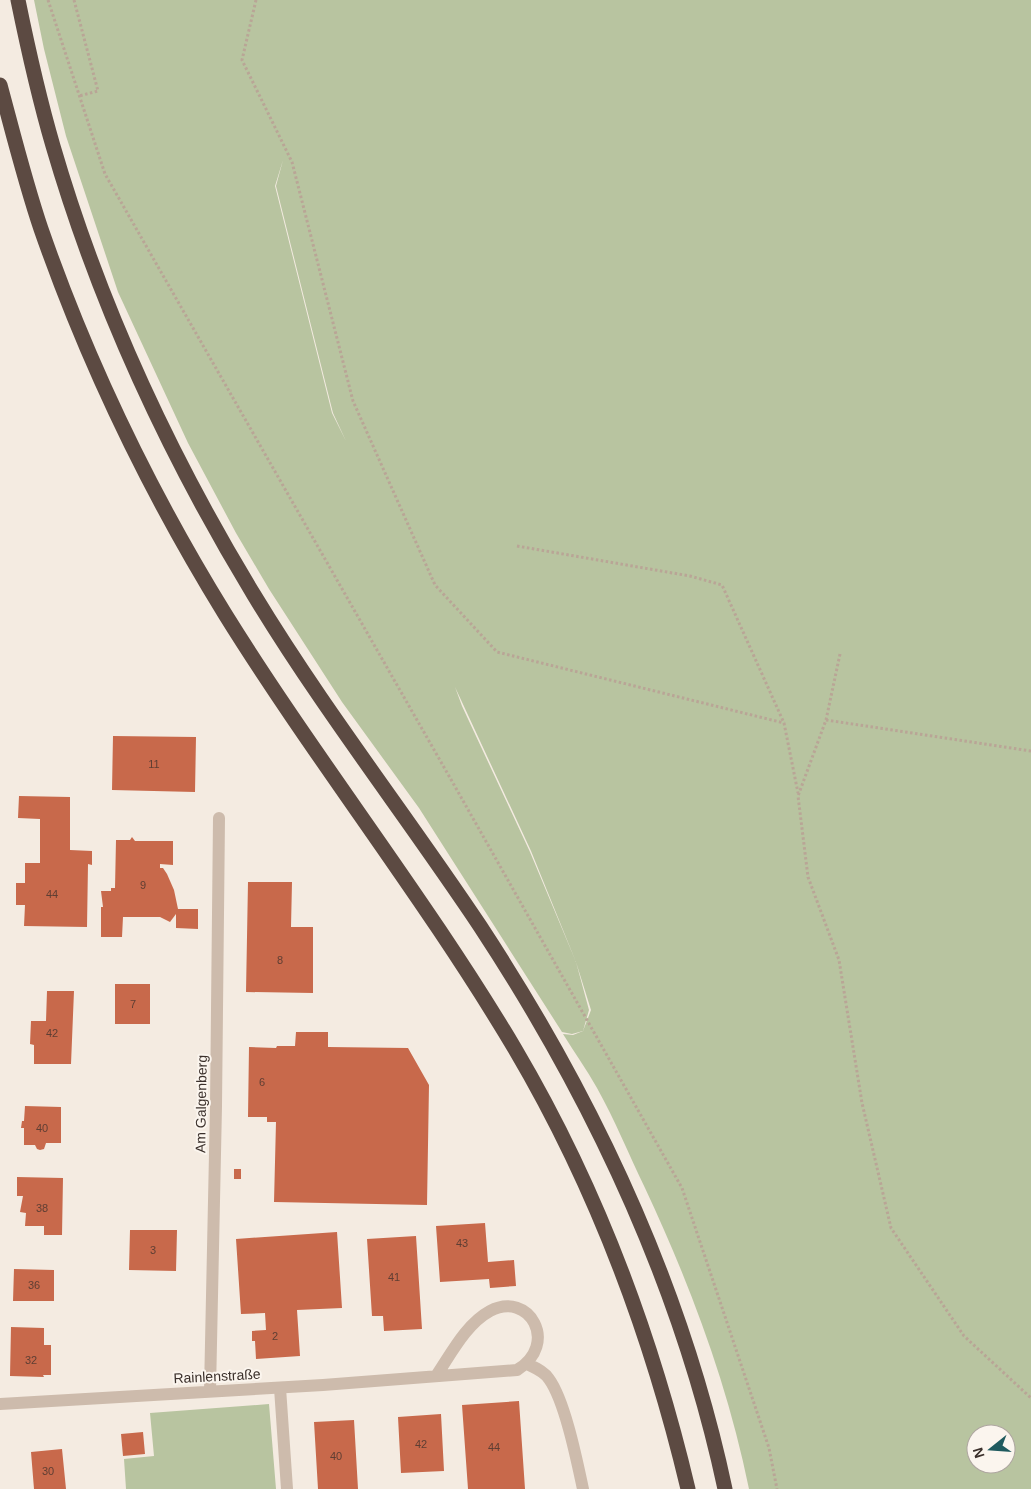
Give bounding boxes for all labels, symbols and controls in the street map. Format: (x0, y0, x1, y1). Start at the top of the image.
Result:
house number: 11 (148, 758, 160, 770)
house number: 9 (140, 879, 146, 891)
house number: 44 (46, 888, 58, 900)
house number: 8 (277, 954, 283, 966)
house number: 7 (130, 998, 136, 1010)
house number: 42 (46, 1027, 58, 1039)
street label: Am Galgenberg (192, 1055, 210, 1153)
house number: 6 (259, 1076, 265, 1088)
house number: 40 (36, 1122, 48, 1134)
house number: 38 (36, 1202, 48, 1214)
house number: 43 (456, 1237, 468, 1249)
house number: 3 (150, 1244, 156, 1256)
house number: 41 (388, 1271, 400, 1283)
house number: 36 (28, 1279, 40, 1291)
house number: 2 (272, 1330, 278, 1342)
house number: 32 (25, 1354, 37, 1366)
street label: Rainlenstraße (173, 1366, 261, 1386)
north arrow (966, 1424, 1016, 1474)
house number: 42 (415, 1438, 427, 1450)
house number: 44 (488, 1441, 500, 1453)
text: N (969, 1446, 988, 1460)
house number: 40 (330, 1450, 342, 1462)
house number: 30 (42, 1465, 54, 1477)

